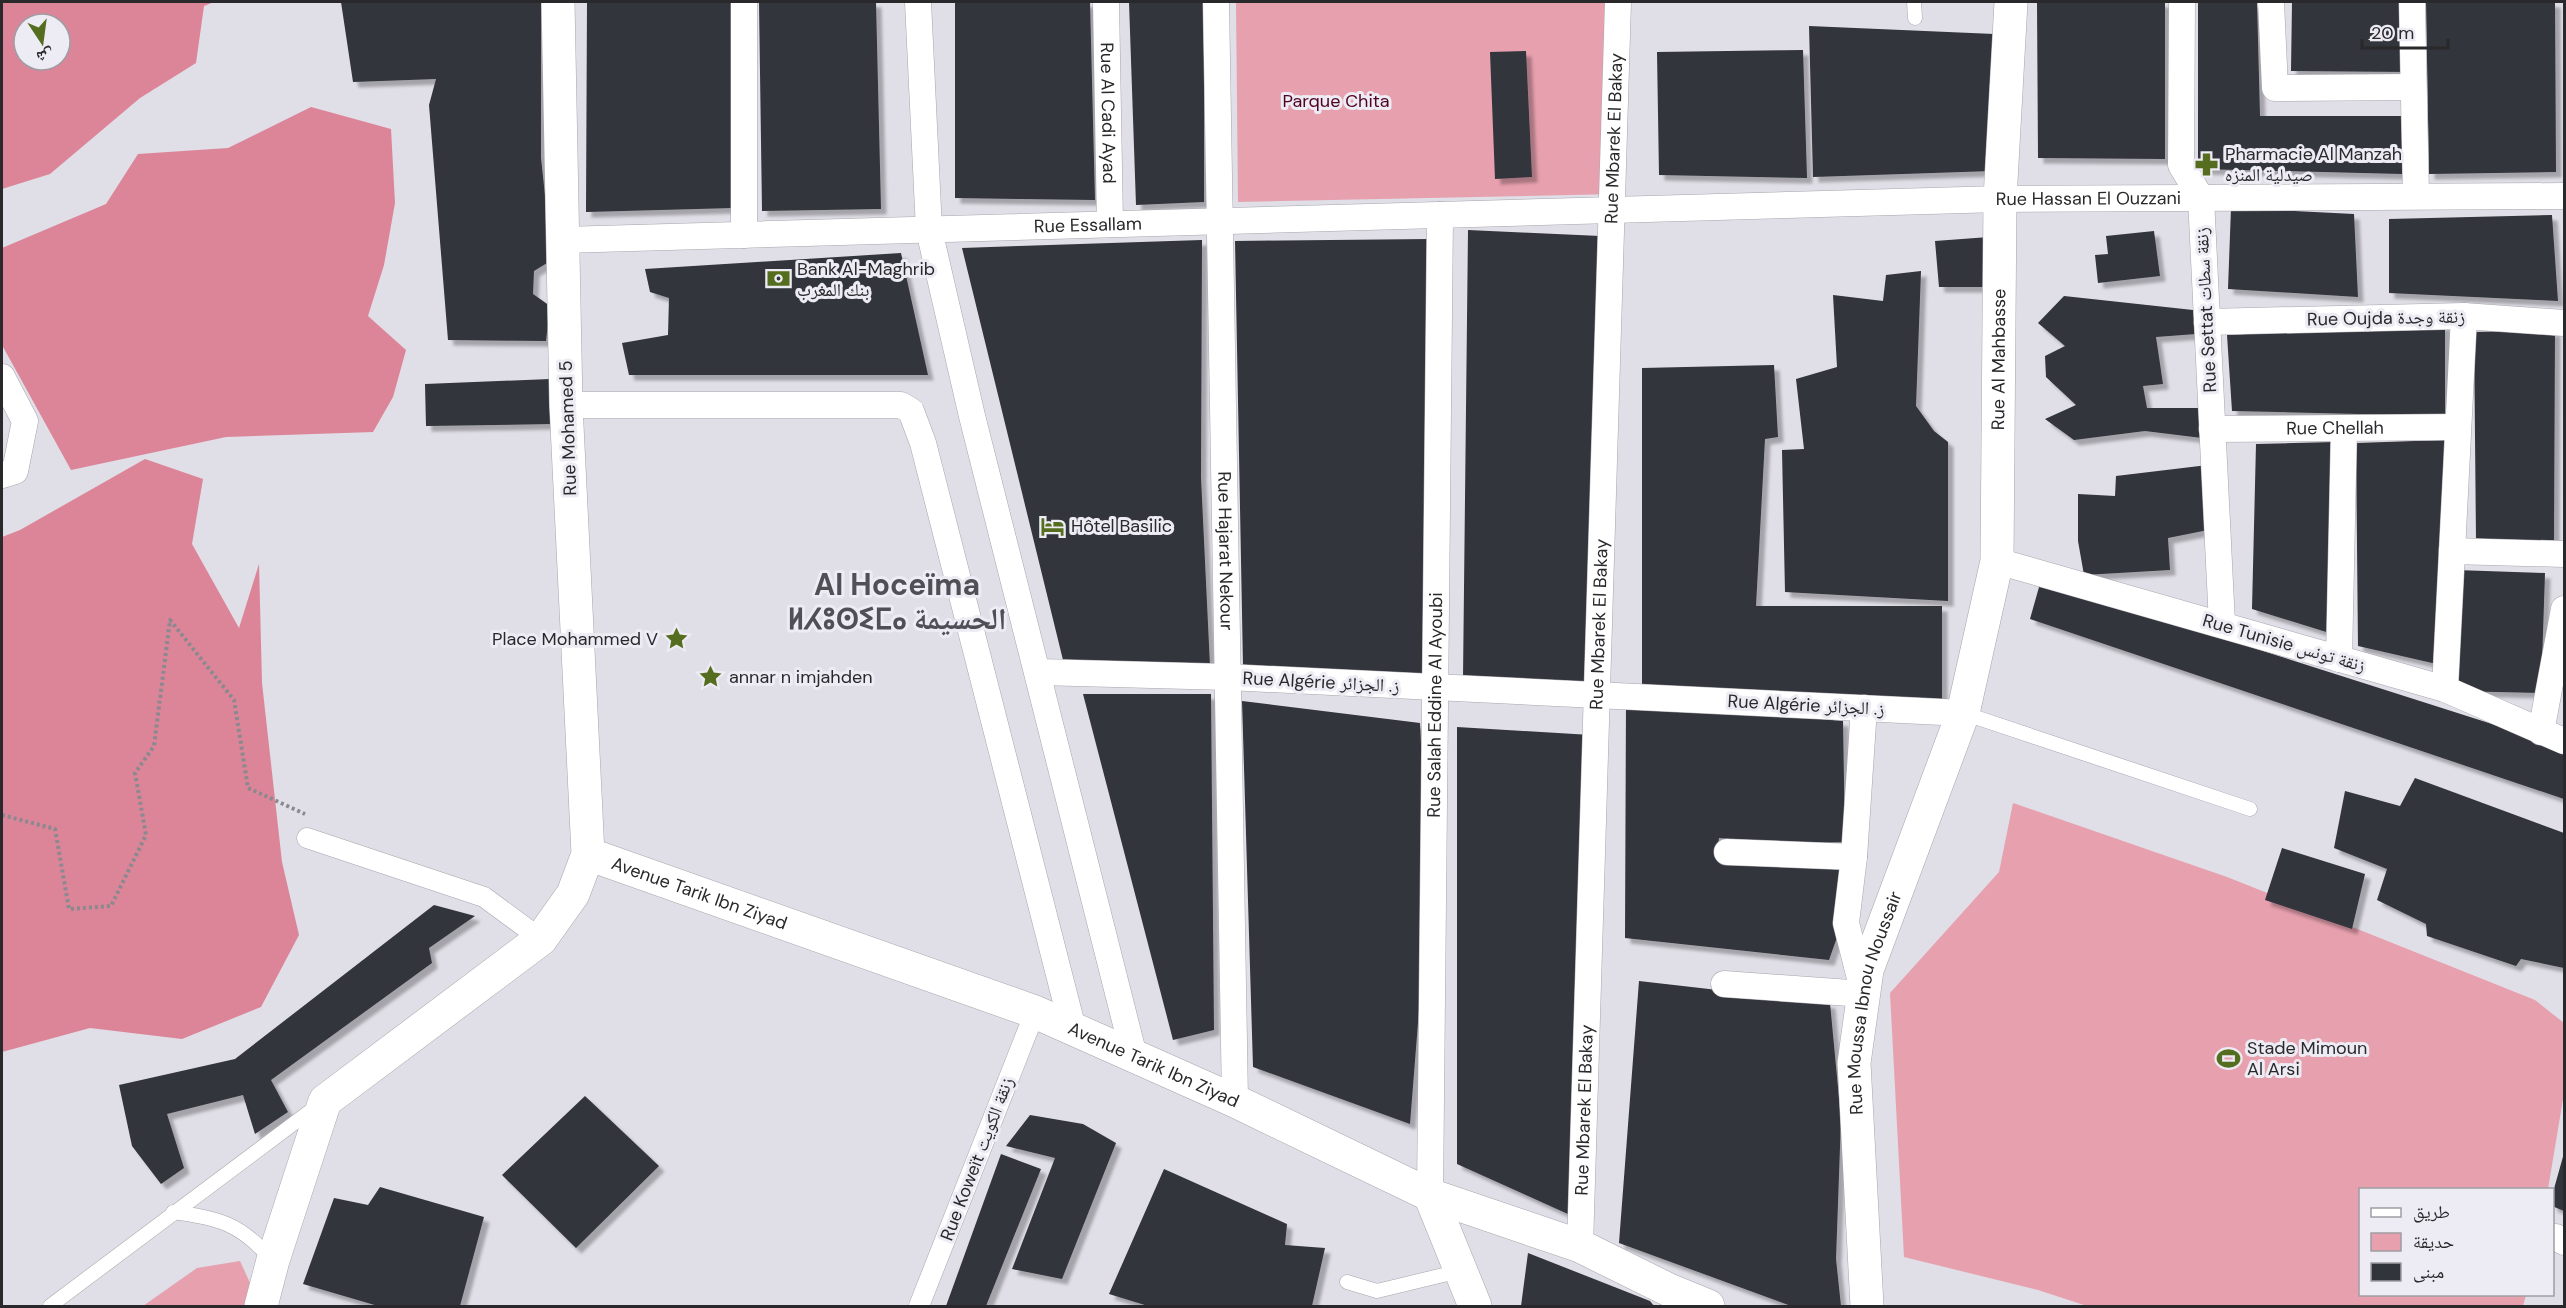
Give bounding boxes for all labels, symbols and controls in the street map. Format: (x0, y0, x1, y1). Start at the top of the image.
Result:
north arrow (12, 12, 72, 72)
scale bar (2362, 12, 2448, 50)
text: 20 m (2371, 21, 2414, 45)
street label: Rue Al Cadi Ayad (1095, 42, 1121, 184)
text: ش (35, 44, 56, 68)
street label: Rue Mbarek El Bakay (1599, 53, 1628, 224)
park label: Parque Chita (1282, 89, 1390, 113)
place label: Pharmacie Al Manzah صيدلية المنزه (2225, 142, 2402, 187)
pharmacy icon: Pharmacie Al Manzah صيدلية المنزه (2194, 151, 2220, 177)
street label: Rue Hassan El Ouzzani (1996, 186, 2181, 211)
street label: Rue Essallam (1033, 211, 1142, 239)
street label: Rue Settat زنقة سطات (2190, 227, 2222, 393)
place label: Bank Al-Maghrib بنك المغرب (797, 257, 935, 302)
bank icon: Bank Al-Maghrib بنك المغرب (766, 266, 792, 292)
street label: Rue Al Mahbasse (1986, 288, 2011, 430)
street label: Rue Oujda زنقة وجدة (2307, 305, 2465, 331)
street label: Rue Mohamed 5 (554, 360, 582, 496)
street label: Rue Chellah (2286, 416, 2384, 440)
street label: Rue Hajarat Nekour (1212, 471, 1239, 631)
hotel icon: Hôtel Basilic (1040, 513, 1066, 539)
place label: Hôtel Basilic (1071, 514, 1172, 538)
street label: Rue Mbarek El Bakay (1584, 539, 1614, 710)
district label: Al Hoceïma ⵍⵃⵓⵙⵉⵎⴰ الحسيمة (787, 565, 1007, 638)
street label: Rue Salah Eddine Al Ayoubi (1422, 592, 1448, 818)
street label: Rue Tunisie زنقة تونس (2200, 608, 2368, 678)
place icon: Place Mohammed V (663, 626, 689, 652)
place label: Place Mohammed V (492, 627, 658, 651)
place icon: annar n imjahden (698, 664, 724, 690)
place label: annar n imjahden (729, 665, 873, 689)
street label: Rue Algérie ز. الجزائر (1242, 666, 1400, 698)
street label: Rue Algérie ز. الجزائر (1727, 689, 1885, 721)
street label: Avenue Tarik Ibn Ziyad (608, 851, 790, 935)
street label: Rue Moussa Ibnou Noussair (1842, 888, 1907, 1115)
street label: Avenue Tarik Ibn Ziyad (1064, 1016, 1243, 1113)
street label: Rue Mbarek El Bakay (1570, 1024, 1599, 1196)
place label: Stade Mimoun Al Arsi (2247, 1036, 2367, 1081)
sports icon: Stade Mimoun Al Arsi (2216, 1045, 2242, 1071)
street label: Rue Koweït زنقة الكويت (935, 1074, 1019, 1244)
legend (2359, 1188, 2554, 1296)
text: طريق (2413, 1200, 2450, 1224)
text: حديقة (2413, 1230, 2454, 1254)
text: مبنى (2413, 1260, 2444, 1284)

